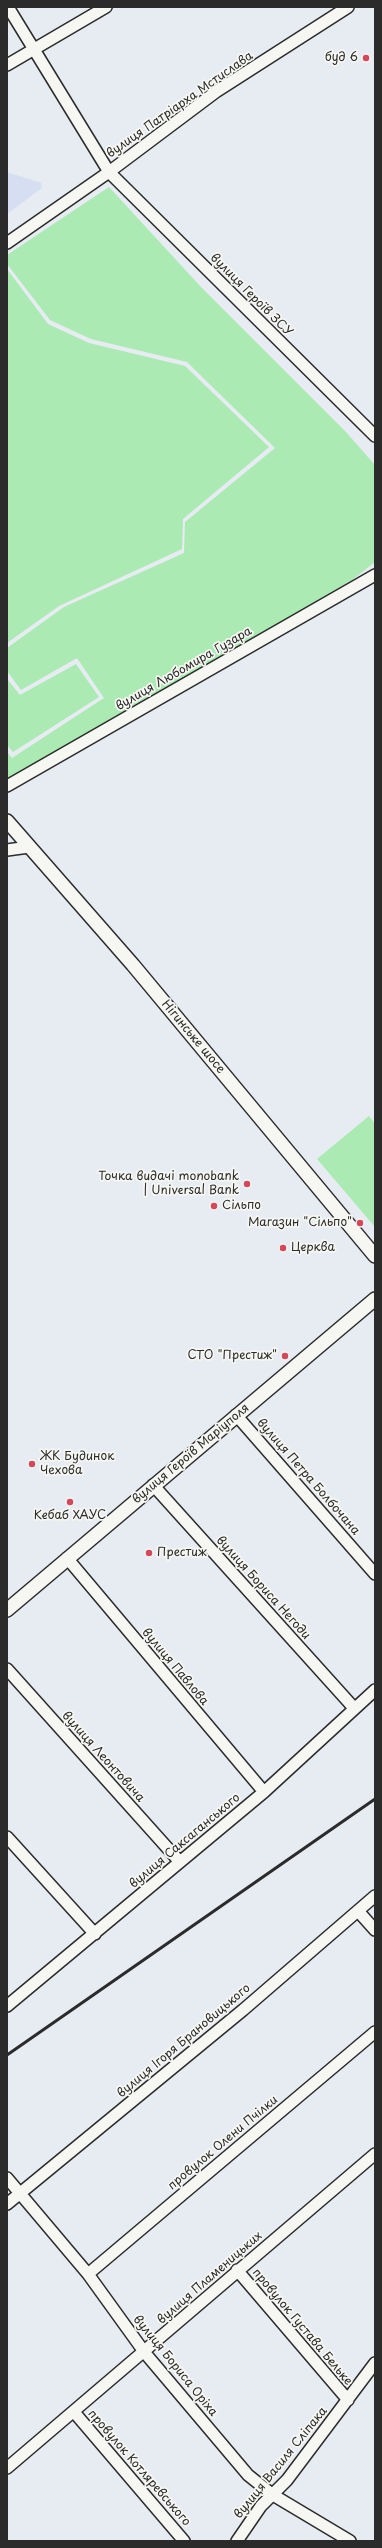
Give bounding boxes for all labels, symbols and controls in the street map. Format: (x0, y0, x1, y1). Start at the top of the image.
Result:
street label: вулиця Патріарха Мстислава (104, 49, 256, 161)
place label: буд 6 (325, 51, 358, 65)
marker: буд 6 (361, 53, 371, 63)
street label: вулиця Героїв ЗСУ (207, 251, 295, 339)
street label: вулиця Любомира Гузара (113, 624, 255, 714)
street label: Нігинське шосе (158, 998, 228, 1076)
place label: Точка видачі monobank | Universal Bank (98, 1170, 239, 1198)
marker: Точка видачі monobank | Universal Bank (242, 1179, 252, 1189)
place label: Сільпо (222, 1199, 261, 1213)
marker: Сільпо (209, 1201, 219, 1211)
place label: Магазин "Сільпо" (248, 1216, 352, 1230)
marker: Магазин "Сільпо" (355, 1218, 365, 1228)
place label: Церква (291, 1241, 335, 1255)
marker: Церква (278, 1243, 288, 1253)
place label: СТО "Престиж" (188, 1349, 277, 1363)
marker: СТО "Престиж" (280, 1351, 290, 1361)
street label: вулиця Героїв Маріуполя (130, 1401, 252, 1507)
street label: вулиця Петра Болбочана (253, 1416, 363, 1538)
place label: ЖК Будинок Чехова (40, 1450, 114, 1478)
marker: ЖК Будинок Чехова (27, 1459, 37, 1469)
marker: Кебаб ХАУС (65, 1497, 75, 1507)
place label: Кебаб ХАУС (34, 1509, 106, 1523)
street label: вулиця Бориса Негоди (213, 1533, 313, 1643)
place label: Престиж (157, 1546, 207, 1560)
marker: Престиж (144, 1548, 154, 1558)
street label: вулиця Павлова (139, 1626, 211, 1708)
street label: вулиця Леонтовича (59, 1709, 147, 1805)
street label: вулиця Саксаганського (127, 1790, 243, 1892)
street label: вулиця Ігоря Брановицького (115, 1981, 253, 2101)
street label: провулок Олени Пчілки (165, 2093, 281, 2193)
street label: вулиця Пламеницьких (155, 2229, 265, 2327)
street label: провулок Густава Бельке (249, 2266, 355, 2388)
street label: вулиця Бориса Оріха (130, 2313, 220, 2419)
street label: вулиця Василя Сліпака (231, 2404, 331, 2522)
street label: провулок Котляревського (85, 2407, 193, 2529)

